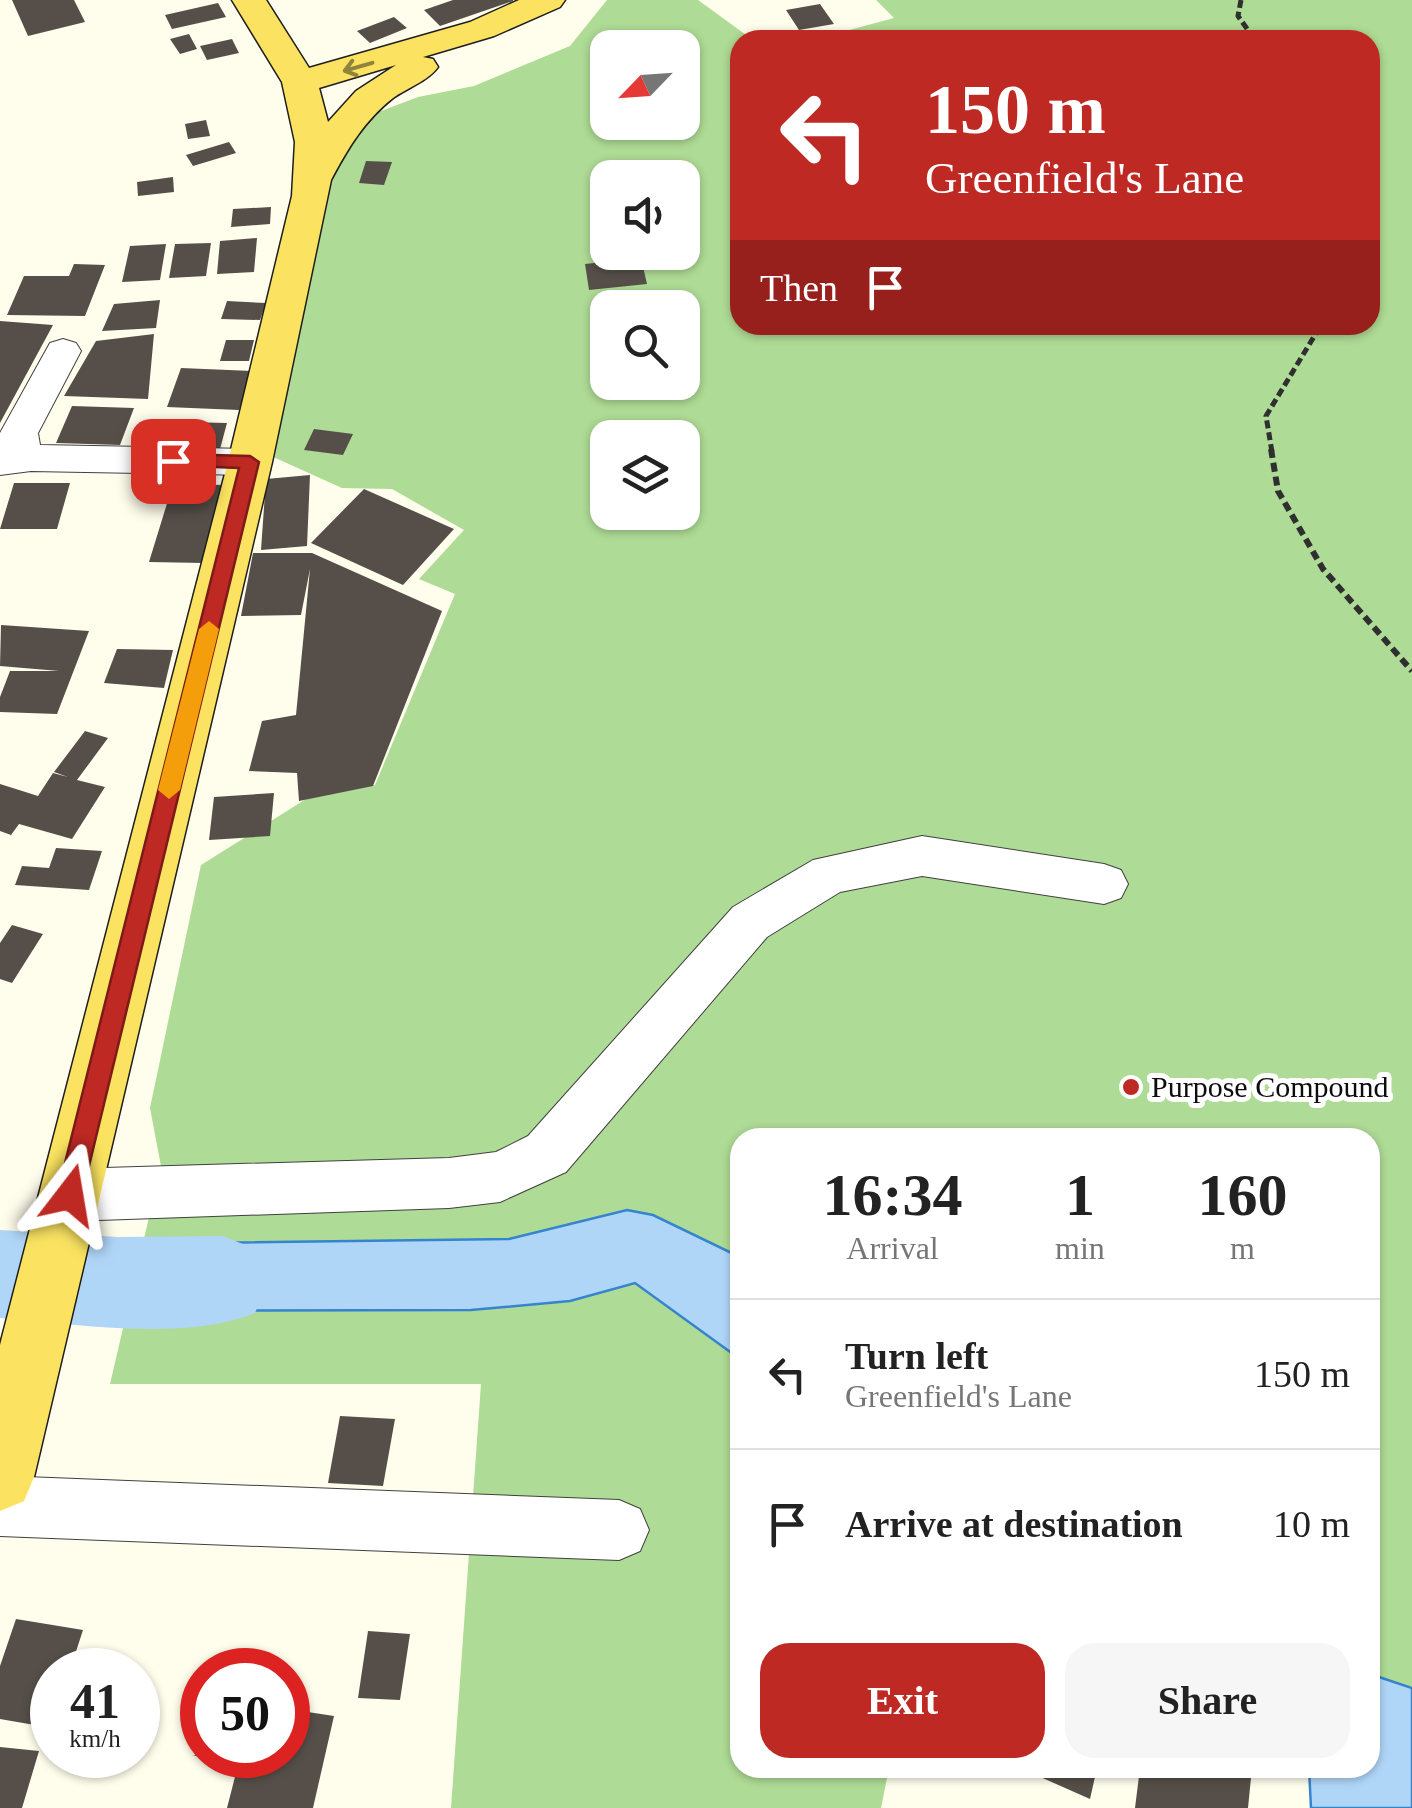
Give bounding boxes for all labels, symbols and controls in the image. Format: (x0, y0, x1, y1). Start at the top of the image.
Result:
north arrow (590, 30, 700, 140)
map controls (590, 30, 700, 530)
one-way arrow (343, 59, 374, 77)
icon: left (760, 70, 890, 200)
text: 150 m (925, 71, 1106, 148)
text: Greenfield's Lane (925, 153, 1244, 203)
button: sound (590, 160, 700, 270)
icon: arrive (858, 260, 913, 315)
text: Then (760, 267, 838, 309)
button: search (590, 290, 700, 400)
pin (131, 419, 216, 504)
button: layers (590, 420, 700, 530)
icon: arrive (146, 434, 201, 489)
place label: Purpose Compound (1151, 1070, 1389, 1103)
marker: Purpose Compound (1120, 1076, 1142, 1098)
position arrow (18, 1143, 122, 1247)
text: 16:34 (823, 1162, 963, 1228)
text: 1 (1065, 1162, 1095, 1228)
text: 160 (1197, 1162, 1287, 1228)
text: Arrival (846, 1230, 939, 1266)
text: min (1055, 1230, 1105, 1266)
text: m (1230, 1230, 1255, 1266)
text: Turn left (845, 1335, 988, 1377)
icon: left (760, 1347, 815, 1402)
text: 150 m (1254, 1353, 1350, 1395)
text: Greenfield's Lane (845, 1378, 1072, 1414)
icon: arrive (760, 1497, 815, 1552)
text: Arrive at destination (845, 1503, 1183, 1545)
text: 10 m (1273, 1503, 1350, 1545)
button: Exit (760, 1643, 1045, 1758)
button: Share (1065, 1643, 1350, 1758)
speed limit sign: 50 (180, 1648, 310, 1778)
text: 41 (70, 1673, 120, 1729)
text: km/h (69, 1725, 121, 1752)

